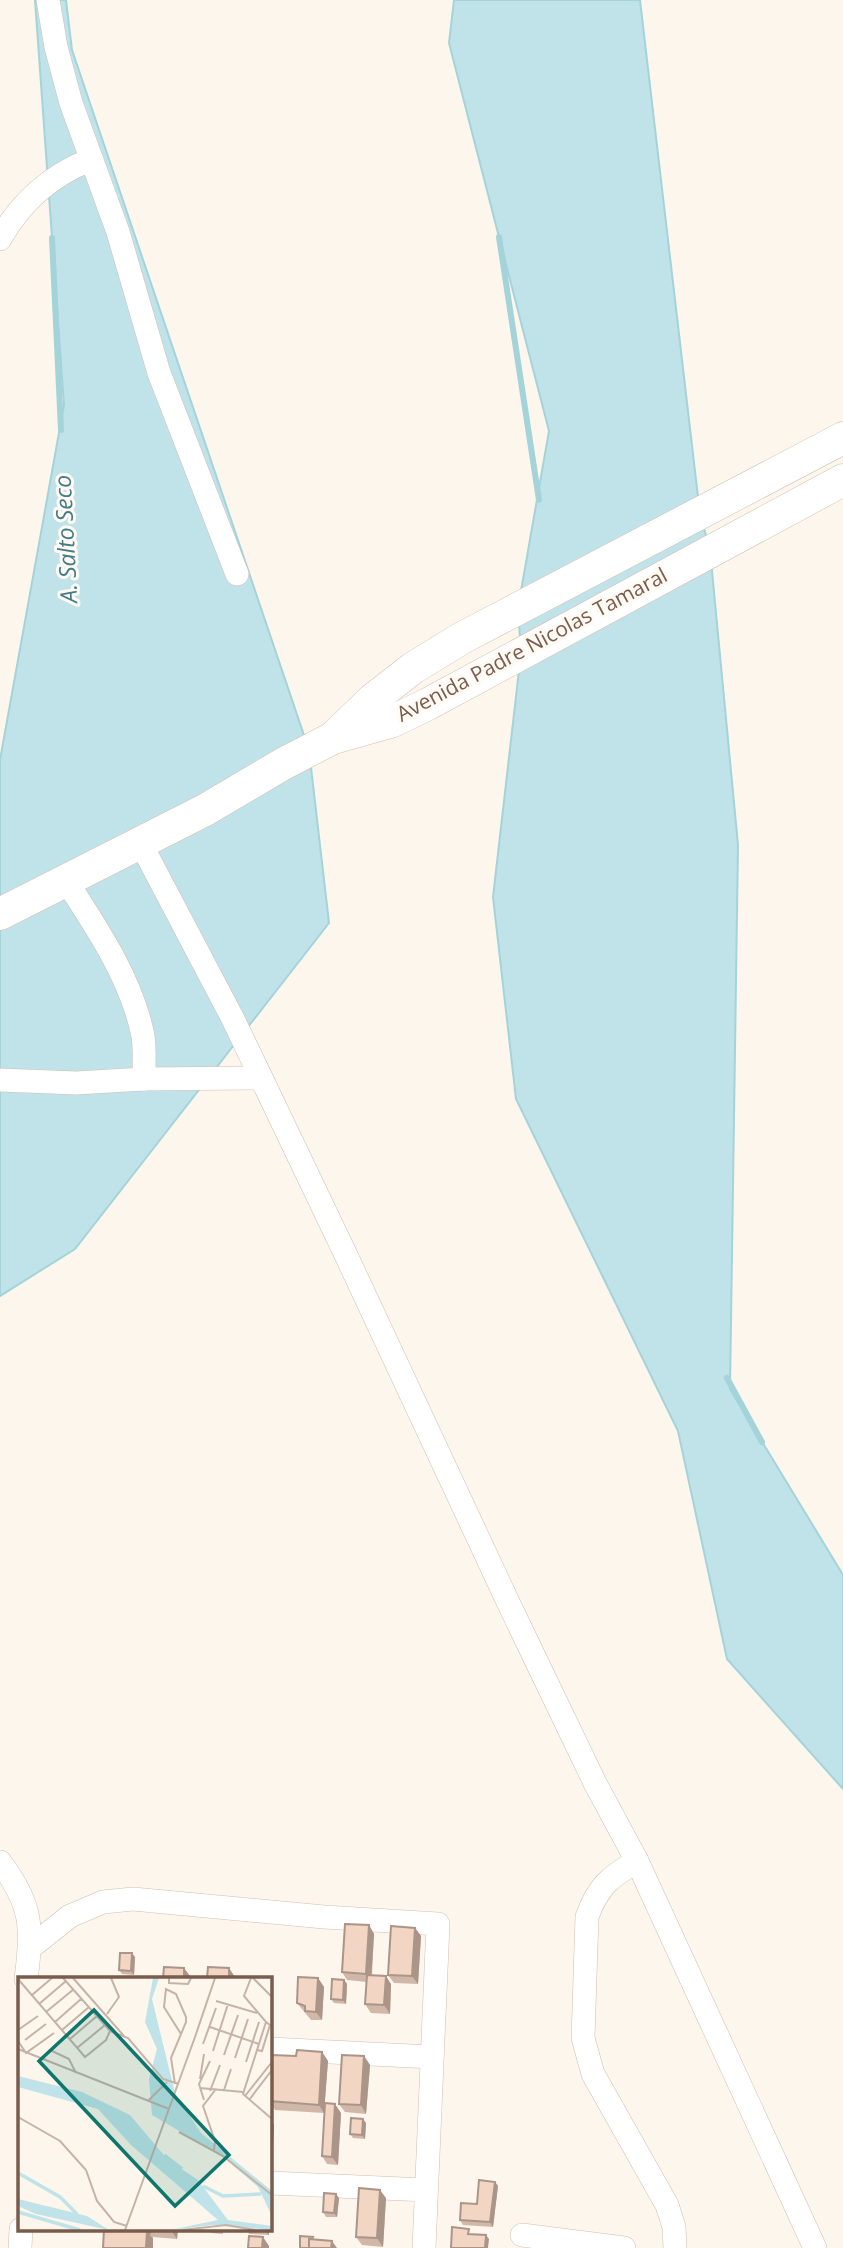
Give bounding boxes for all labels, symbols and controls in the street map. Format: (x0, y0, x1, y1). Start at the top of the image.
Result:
water label: A. Salto Seco (46, 474, 84, 606)
street label: Avenida Padre Nicolas Tamaral (391, 561, 672, 728)
inset map (18, 1977, 271, 2230)

